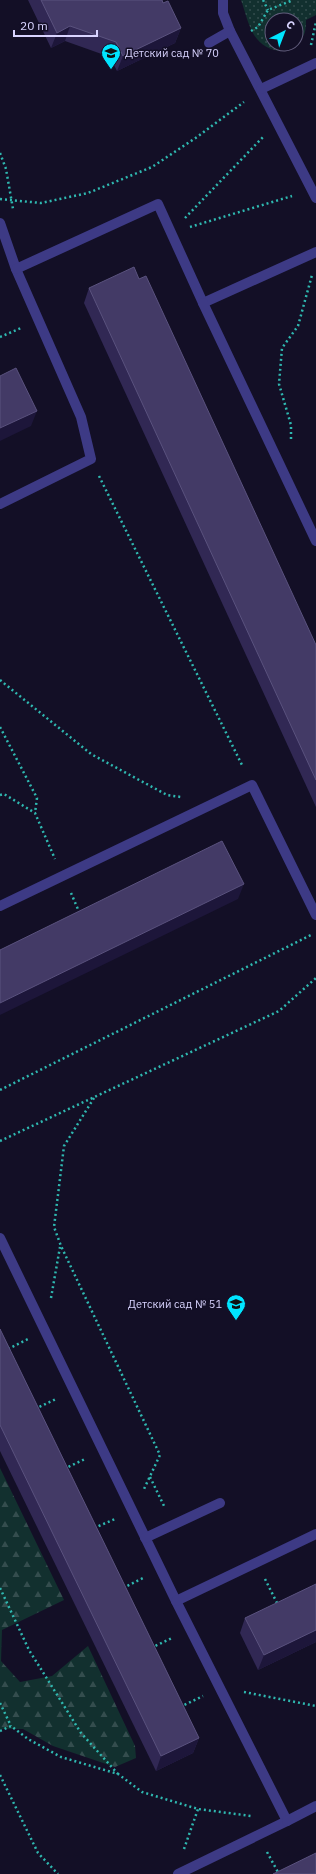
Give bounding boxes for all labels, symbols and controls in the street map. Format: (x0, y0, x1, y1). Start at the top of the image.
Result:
scale bar (14, 12, 97, 38)
north arrow (264, 12, 304, 52)
text: С (283, 17, 298, 32)
text: 20 m (20, 18, 48, 33)
school or university icon: Детский сад № 70 (100, 42, 122, 70)
place label: Детский сад № 70 (125, 46, 219, 60)
school or university icon: Детский сад № 51 (225, 1293, 247, 1321)
place label: Детский сад № 51 (128, 1297, 222, 1311)

